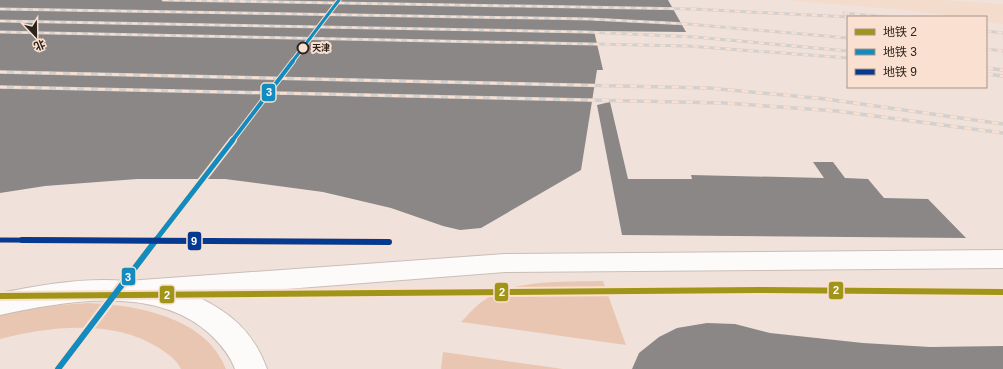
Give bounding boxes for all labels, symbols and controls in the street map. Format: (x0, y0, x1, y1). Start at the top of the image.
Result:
north arrow (16, 16, 56, 56)
legend (847, 16, 987, 88)
text: 地铁 2 (883, 25, 917, 39)
text: 北 (32, 38, 47, 53)
marker: 天津 (296, 41, 310, 55)
place label: 天津 (312, 43, 330, 53)
text: 地铁 3 (883, 45, 917, 59)
text: 地铁 9 (883, 65, 917, 79)
line badge: 3 (261, 83, 276, 102)
text: 3 (266, 86, 272, 98)
line badge: 9 (187, 231, 202, 251)
text: 9 (191, 235, 197, 247)
line badge: 3 (121, 267, 136, 286)
text: 3 (125, 271, 131, 283)
line badge: 2 (828, 281, 844, 300)
line badge: 2 (494, 282, 509, 302)
text: 2 (833, 284, 839, 296)
line badge: 2 (159, 285, 175, 304)
text: 2 (499, 286, 505, 298)
text: 2 (164, 289, 170, 301)

